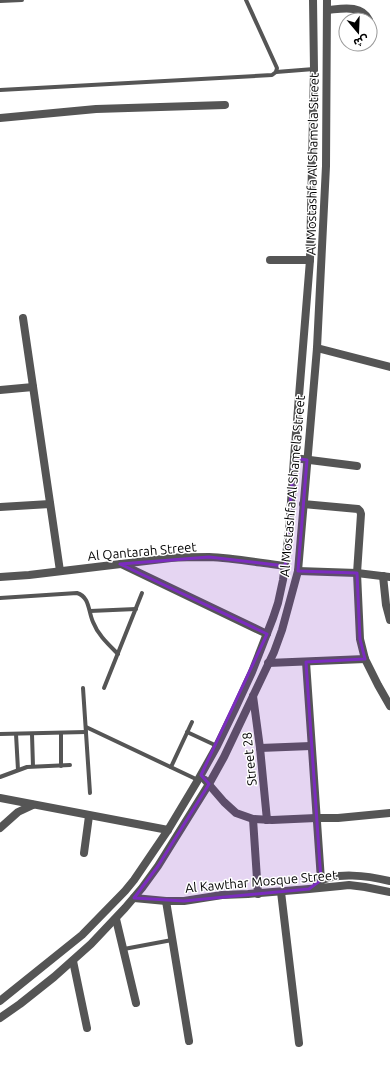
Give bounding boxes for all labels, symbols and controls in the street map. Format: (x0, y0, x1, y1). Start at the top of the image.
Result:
north arrow (338, 12, 378, 52)
text: ش (352, 32, 370, 50)
street label: Al Mostashfa Al Shamela Street (303, 73, 321, 255)
street label: Al Mostashfa Al Shamela Street (277, 395, 307, 577)
street label: Al Qantarah Street (87, 539, 197, 564)
street label: Street 28 (239, 731, 259, 787)
street label: Al Kawthar Mosque Street (184, 867, 338, 895)

